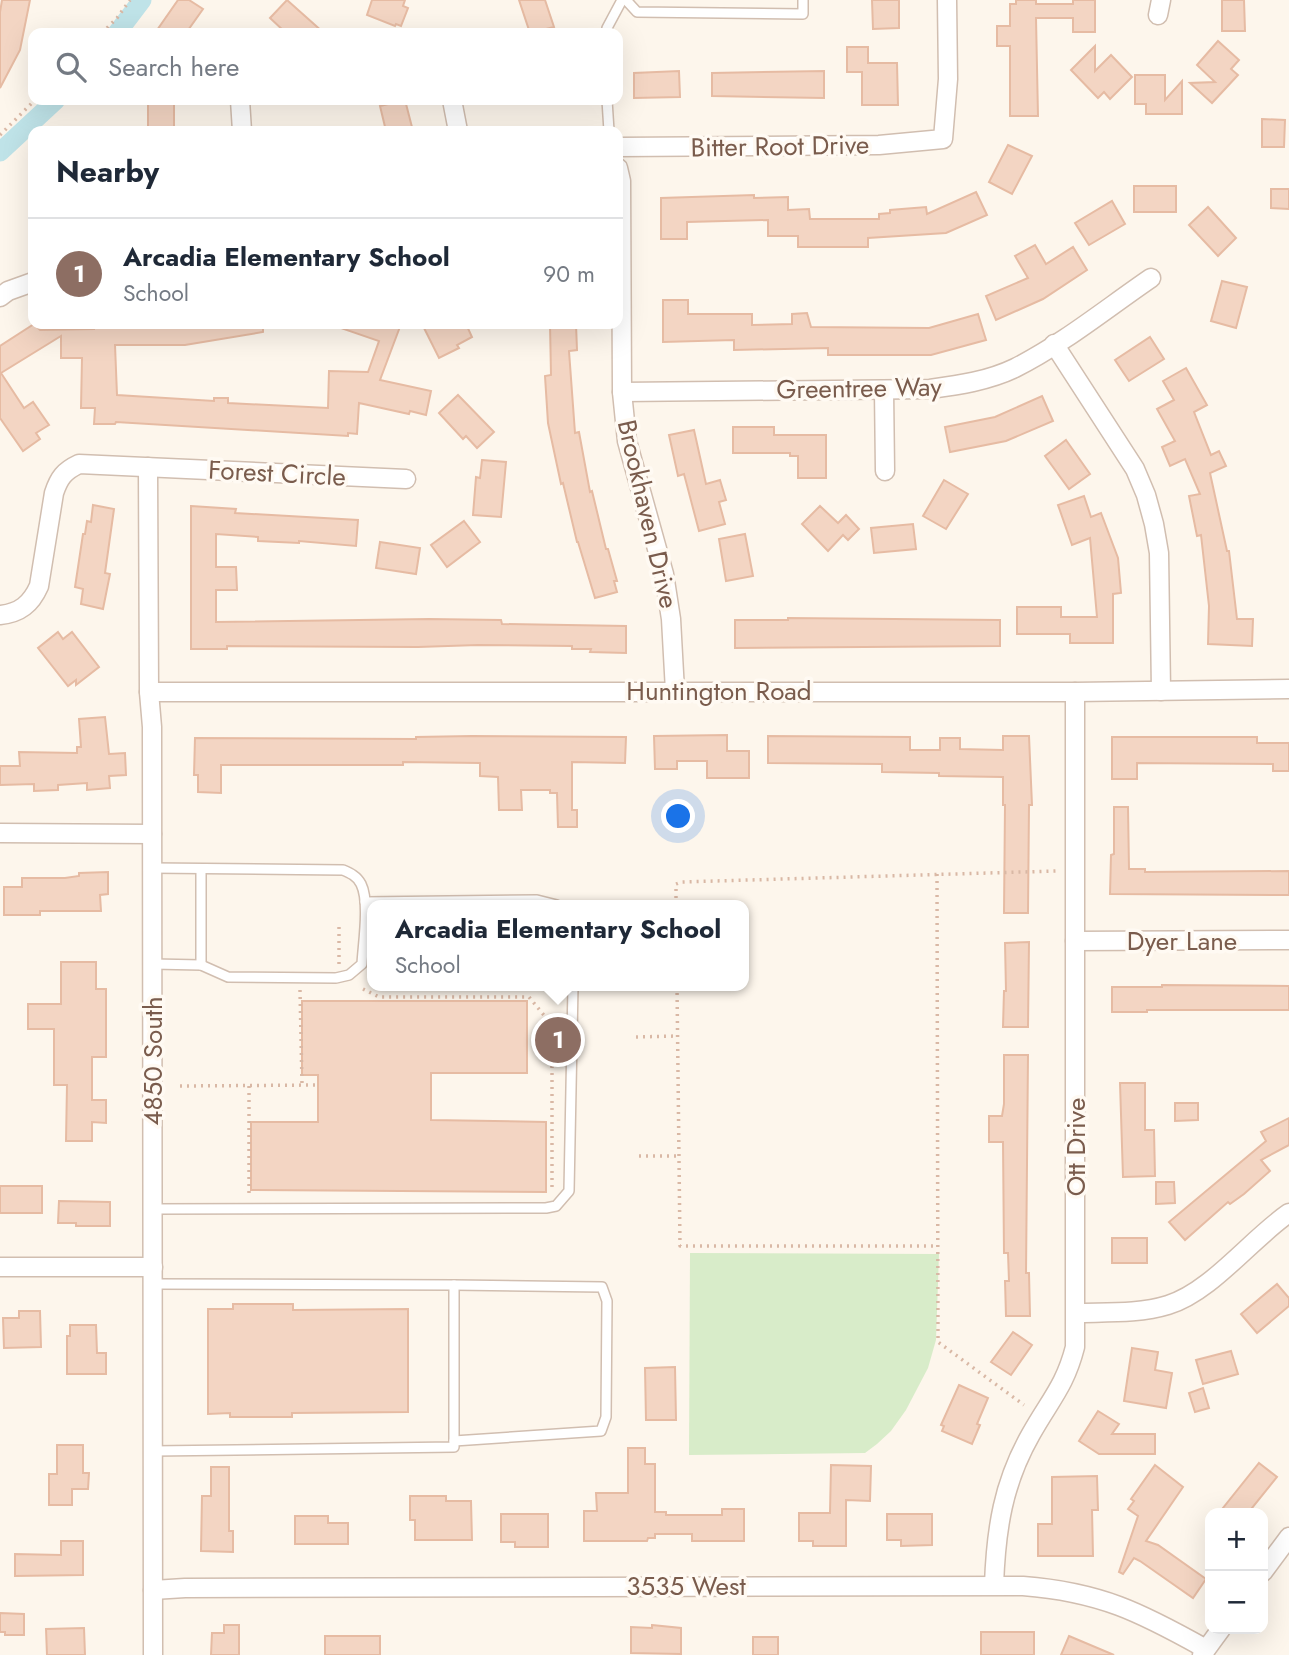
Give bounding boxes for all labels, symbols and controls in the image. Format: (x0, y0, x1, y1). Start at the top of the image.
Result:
search box (28, 28, 623, 105)
icon: search (52, 48, 90, 86)
text: Search here (108, 48, 240, 86)
street label: Bitter Root Drive (690, 125, 870, 167)
text: Nearby (56, 150, 159, 193)
text: Arcadia Elementary School (123, 238, 450, 276)
text: 1 (73, 257, 85, 291)
text: 90 m (543, 257, 595, 291)
text: School (123, 276, 189, 310)
street label: Greentree Way (776, 368, 943, 408)
street label: Brookhaven Drive (608, 416, 688, 612)
street label: Forest Circle (207, 450, 347, 496)
street label: Huntington Road (626, 672, 812, 710)
your location (661, 799, 695, 833)
popup (367, 900, 749, 991)
text: Arcadia Elementary School (395, 910, 721, 948)
street label: Dyer Lane (1127, 922, 1237, 960)
text: School (395, 948, 461, 982)
street label: 4850 South (134, 996, 172, 1126)
pin: 1 (535, 1014, 581, 1066)
street label: Ott Drive (1057, 1098, 1095, 1196)
map controls (1205, 1508, 1268, 1634)
button: + (1205, 1508, 1268, 1571)
street label: 3535 West (626, 1567, 746, 1605)
button: − (1205, 1571, 1268, 1634)

